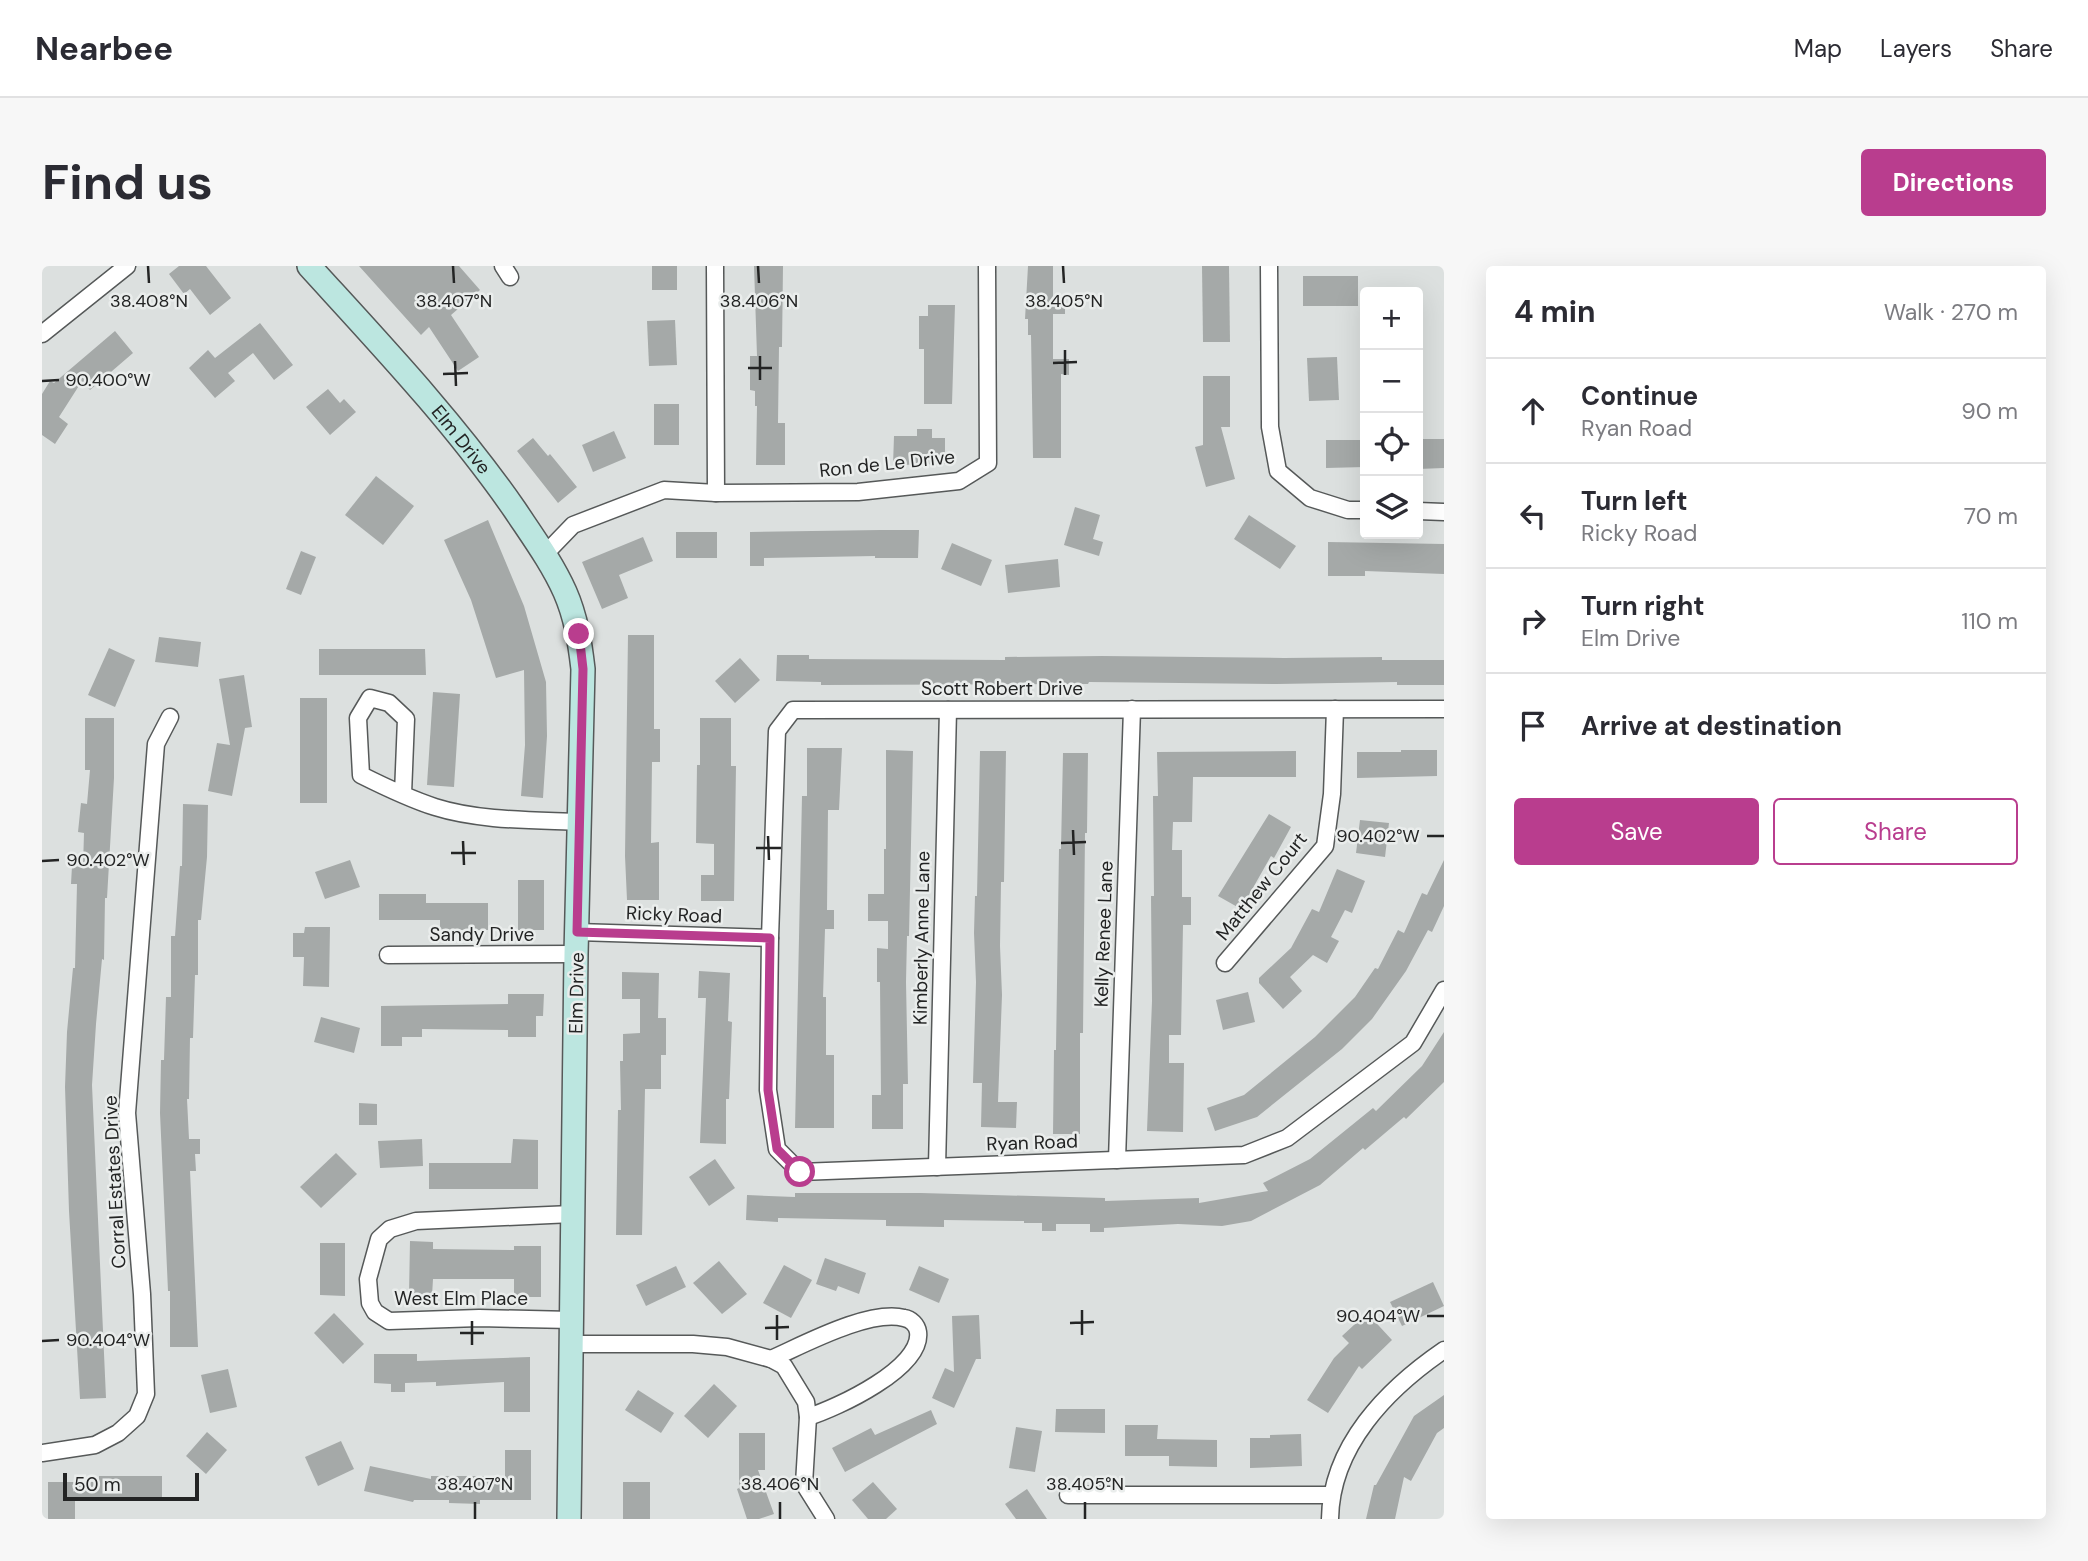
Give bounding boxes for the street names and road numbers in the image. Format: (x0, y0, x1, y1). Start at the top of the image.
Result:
street label: Elm Drive (426, 400, 497, 479)
street label: Ron de Le Drive (818, 444, 956, 483)
street label: Scott Robert Drive (921, 676, 1083, 701)
street label: Matthew Court (1210, 827, 1313, 946)
street label: Kimberly Anne Lane (907, 851, 936, 1025)
street label: Kelly Renee Lane (1088, 860, 1119, 1008)
street label: Ricky Road (626, 900, 722, 929)
street label: Sandy Drive (430, 922, 534, 947)
street label: Elm Drive (563, 952, 590, 1034)
street label: Corral Estates Drive (97, 1095, 132, 1269)
street label: Ryan Road (986, 1128, 1078, 1157)
street label: West Elm Place (394, 1286, 528, 1311)

